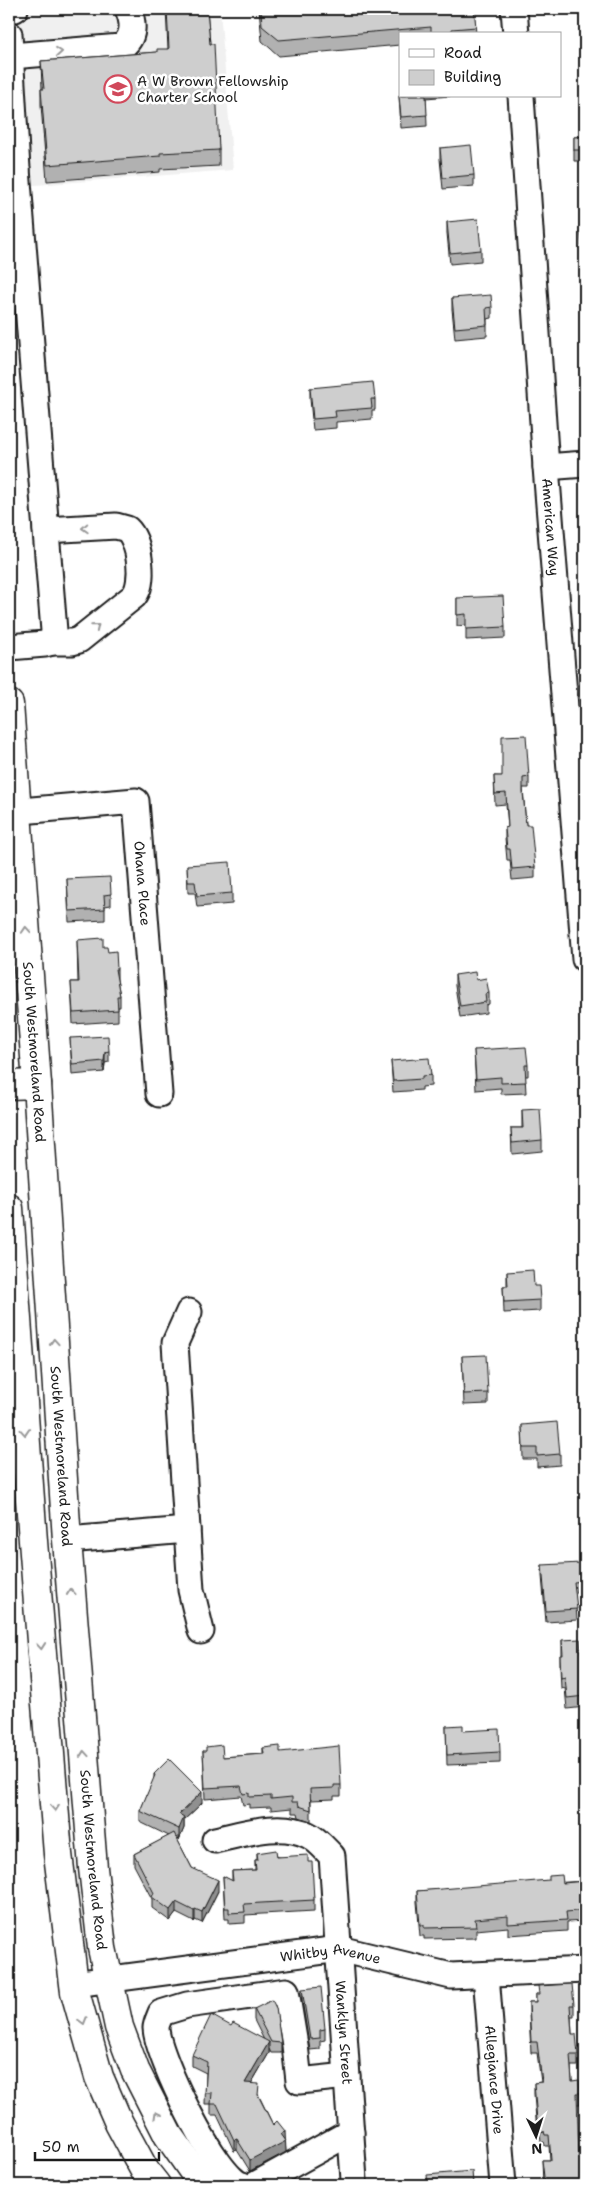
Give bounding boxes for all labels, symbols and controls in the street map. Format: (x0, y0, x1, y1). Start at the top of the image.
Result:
legend (399, 32, 562, 98)
text: Road (444, 43, 482, 63)
one-way arrow (56, 47, 64, 58)
text: Building (444, 67, 501, 87)
place label: A W Brown Fellowship Charter School (137, 72, 289, 106)
school or university icon: A W Brown Fellowship Charter School (103, 74, 133, 104)
street label: American Way (538, 477, 564, 577)
one-way arrow (81, 523, 89, 534)
one-way arrow (90, 625, 99, 633)
street label: Ohana Place (130, 840, 155, 926)
one-way arrow (21, 926, 32, 934)
street label: South Westmoreland Road (19, 961, 50, 1143)
one-way arrow (49, 1338, 60, 1346)
street label: South Westmoreland Road (47, 1365, 76, 1547)
one-way arrow (19, 1428, 30, 1436)
one-way arrow (65, 1587, 76, 1595)
one-way arrow (35, 1642, 46, 1650)
one-way arrow (78, 1749, 89, 1757)
street label: South Westmoreland Road (76, 1769, 111, 1951)
one-way arrow (49, 1804, 60, 1812)
street label: Whitby Avenue (279, 1940, 383, 1968)
street label: Wanklyn Street (331, 1980, 357, 2085)
one-way arrow (77, 2016, 87, 2024)
street label: Allegiance Drive (481, 2024, 508, 2135)
one-way arrow (154, 2112, 164, 2121)
north arrow (512, 2112, 562, 2162)
scale bar (35, 2129, 159, 2161)
text: 50 m (42, 2137, 80, 2157)
text: N (531, 2140, 543, 2158)

